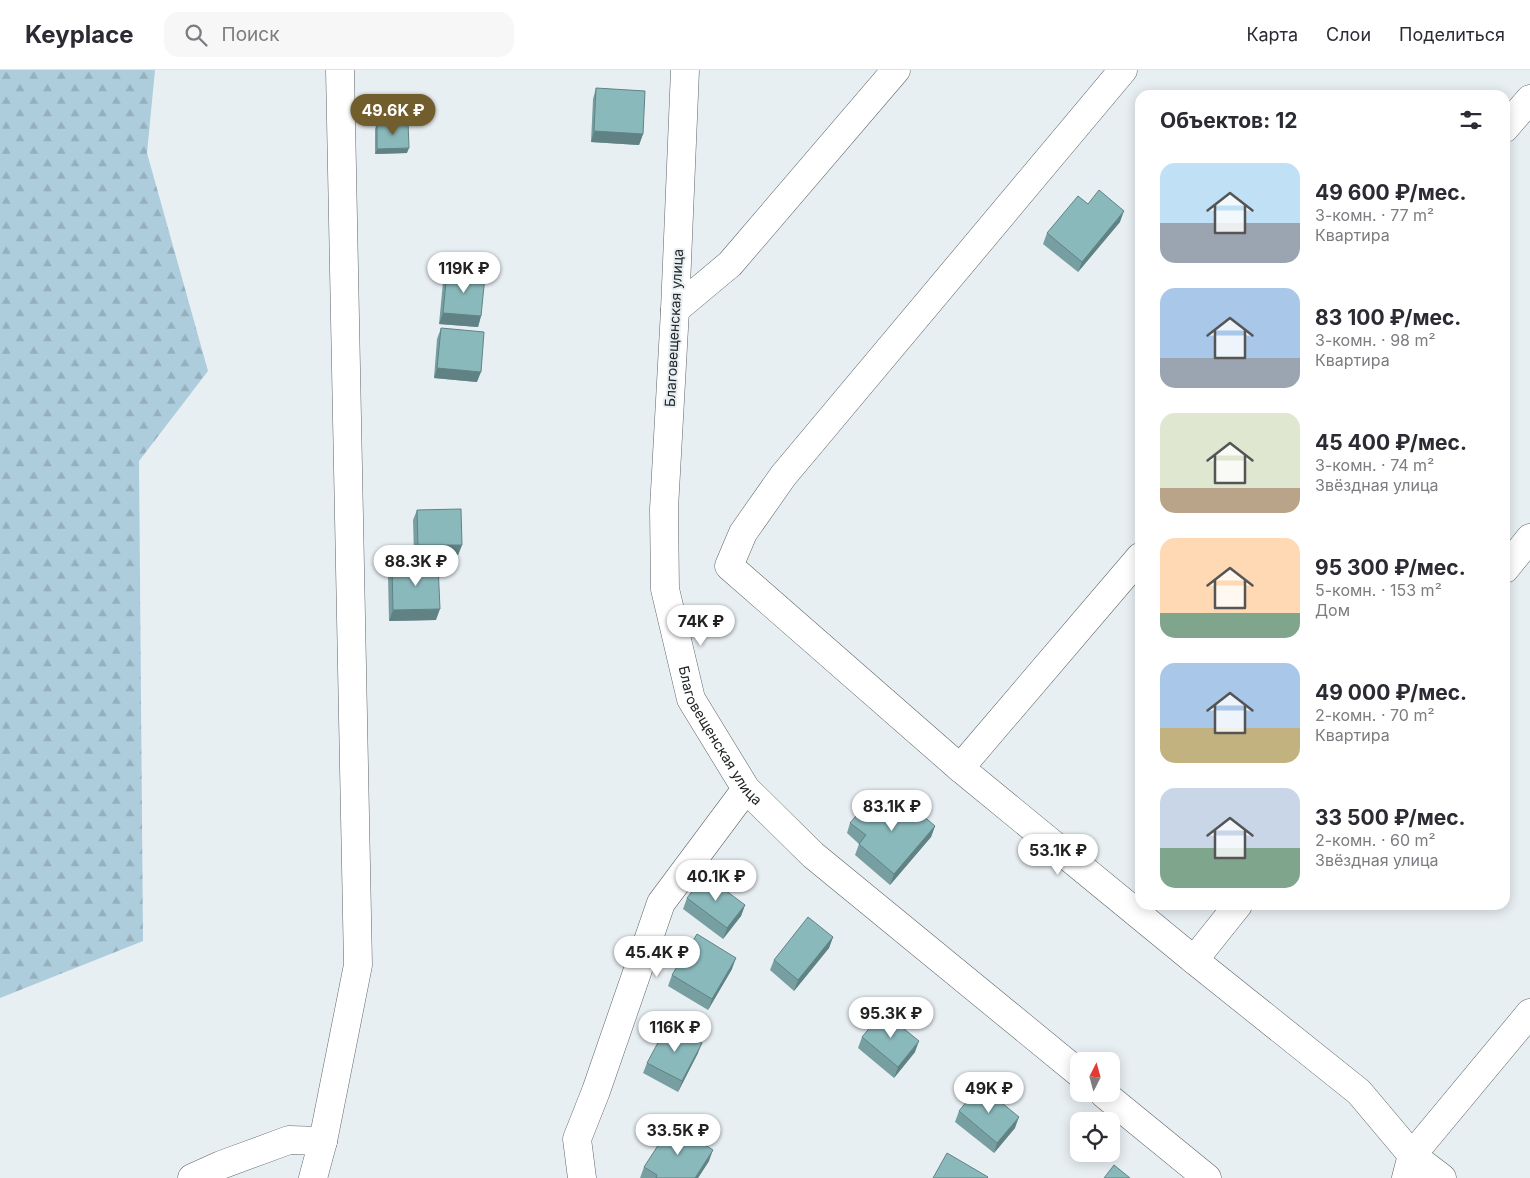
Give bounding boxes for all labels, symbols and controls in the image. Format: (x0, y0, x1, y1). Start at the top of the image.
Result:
search box (164, 12, 514, 57)
text: Keyplace (25, 20, 134, 49)
icon: search (182, 21, 210, 49)
text: Поиск (222, 23, 280, 46)
text: Карта (1246, 24, 1298, 45)
text: Слои (1326, 24, 1371, 45)
text: Поделиться (1399, 24, 1505, 45)
pin: 49.6K ₽ (347, 93, 439, 136)
text: 49.6K ₽ (361, 100, 425, 120)
icon: filters (1457, 106, 1485, 134)
text: Объектов: 12 (1160, 108, 1297, 133)
text: 49 600 ₽/мес. (1315, 180, 1467, 205)
icon: home (1200, 183, 1260, 243)
text: 3-комн. · 77 m² (1315, 205, 1434, 225)
text: Квартира (1315, 225, 1390, 245)
street label: Благовещенская улица (661, 249, 686, 407)
pin: 119K ₽ (423, 252, 505, 294)
text: 119K ₽ (438, 258, 490, 278)
text: 83 100 ₽/мес. (1315, 305, 1461, 330)
icon: home (1200, 308, 1260, 368)
text: 3-комн. · 98 m² (1315, 330, 1436, 350)
text: Квартира (1315, 350, 1390, 370)
text: 45 400 ₽/мес. (1315, 430, 1467, 455)
icon: home (1200, 433, 1260, 493)
text: 3-комн. · 74 m² (1315, 455, 1434, 475)
text: Звёздная улица (1315, 475, 1438, 495)
pin: 88.3K ₽ (370, 544, 462, 587)
text: 88.3K ₽ (385, 551, 447, 571)
text: 95 300 ₽/мес. (1315, 555, 1466, 580)
icon: home (1200, 558, 1260, 618)
text: 5-комн. · 153 m² (1315, 580, 1442, 600)
text: Дом (1315, 600, 1350, 620)
pin: 74K ₽ (666, 604, 736, 647)
text: 74K ₽ (678, 611, 724, 631)
street label: Благовещенская улица (675, 664, 766, 808)
text: 49 000 ₽/мес. (1315, 680, 1467, 705)
icon: home (1200, 683, 1260, 743)
text: 2-комн. · 70 m² (1315, 705, 1435, 725)
text: Квартира (1315, 725, 1390, 745)
pin: 83.1K ₽ (846, 790, 938, 832)
text: 83.1K ₽ (863, 796, 921, 816)
text: 33 500 ₽/мес. (1315, 805, 1466, 830)
icon: home (1200, 808, 1260, 868)
text: 2-комн. · 60 m² (1315, 830, 1436, 850)
pin: 53.1K ₽ (1012, 834, 1104, 876)
text: 53.1K ₽ (1029, 840, 1087, 860)
text: Звёздная улица (1315, 850, 1438, 870)
pin: 40.1K ₽ (670, 860, 762, 902)
text: 40.1K ₽ (686, 866, 746, 886)
pin: 45.4K ₽ (611, 936, 703, 978)
text: 45.4K ₽ (625, 942, 689, 962)
pin: 95.3K ₽ (845, 996, 937, 1039)
text: 95.3K ₽ (860, 1003, 922, 1023)
pin: 116K ₽ (634, 1010, 716, 1053)
text: 116K ₽ (649, 1017, 701, 1037)
north arrow (1070, 1052, 1120, 1102)
map controls (1070, 1052, 1120, 1162)
pin: 49K ₽ (954, 1072, 1024, 1114)
text: 49K ₽ (965, 1078, 1013, 1098)
button: locate (1070, 1112, 1120, 1162)
pin: 33.5K ₽ (632, 1114, 724, 1156)
text: 33.5K ₽ (647, 1120, 709, 1140)

